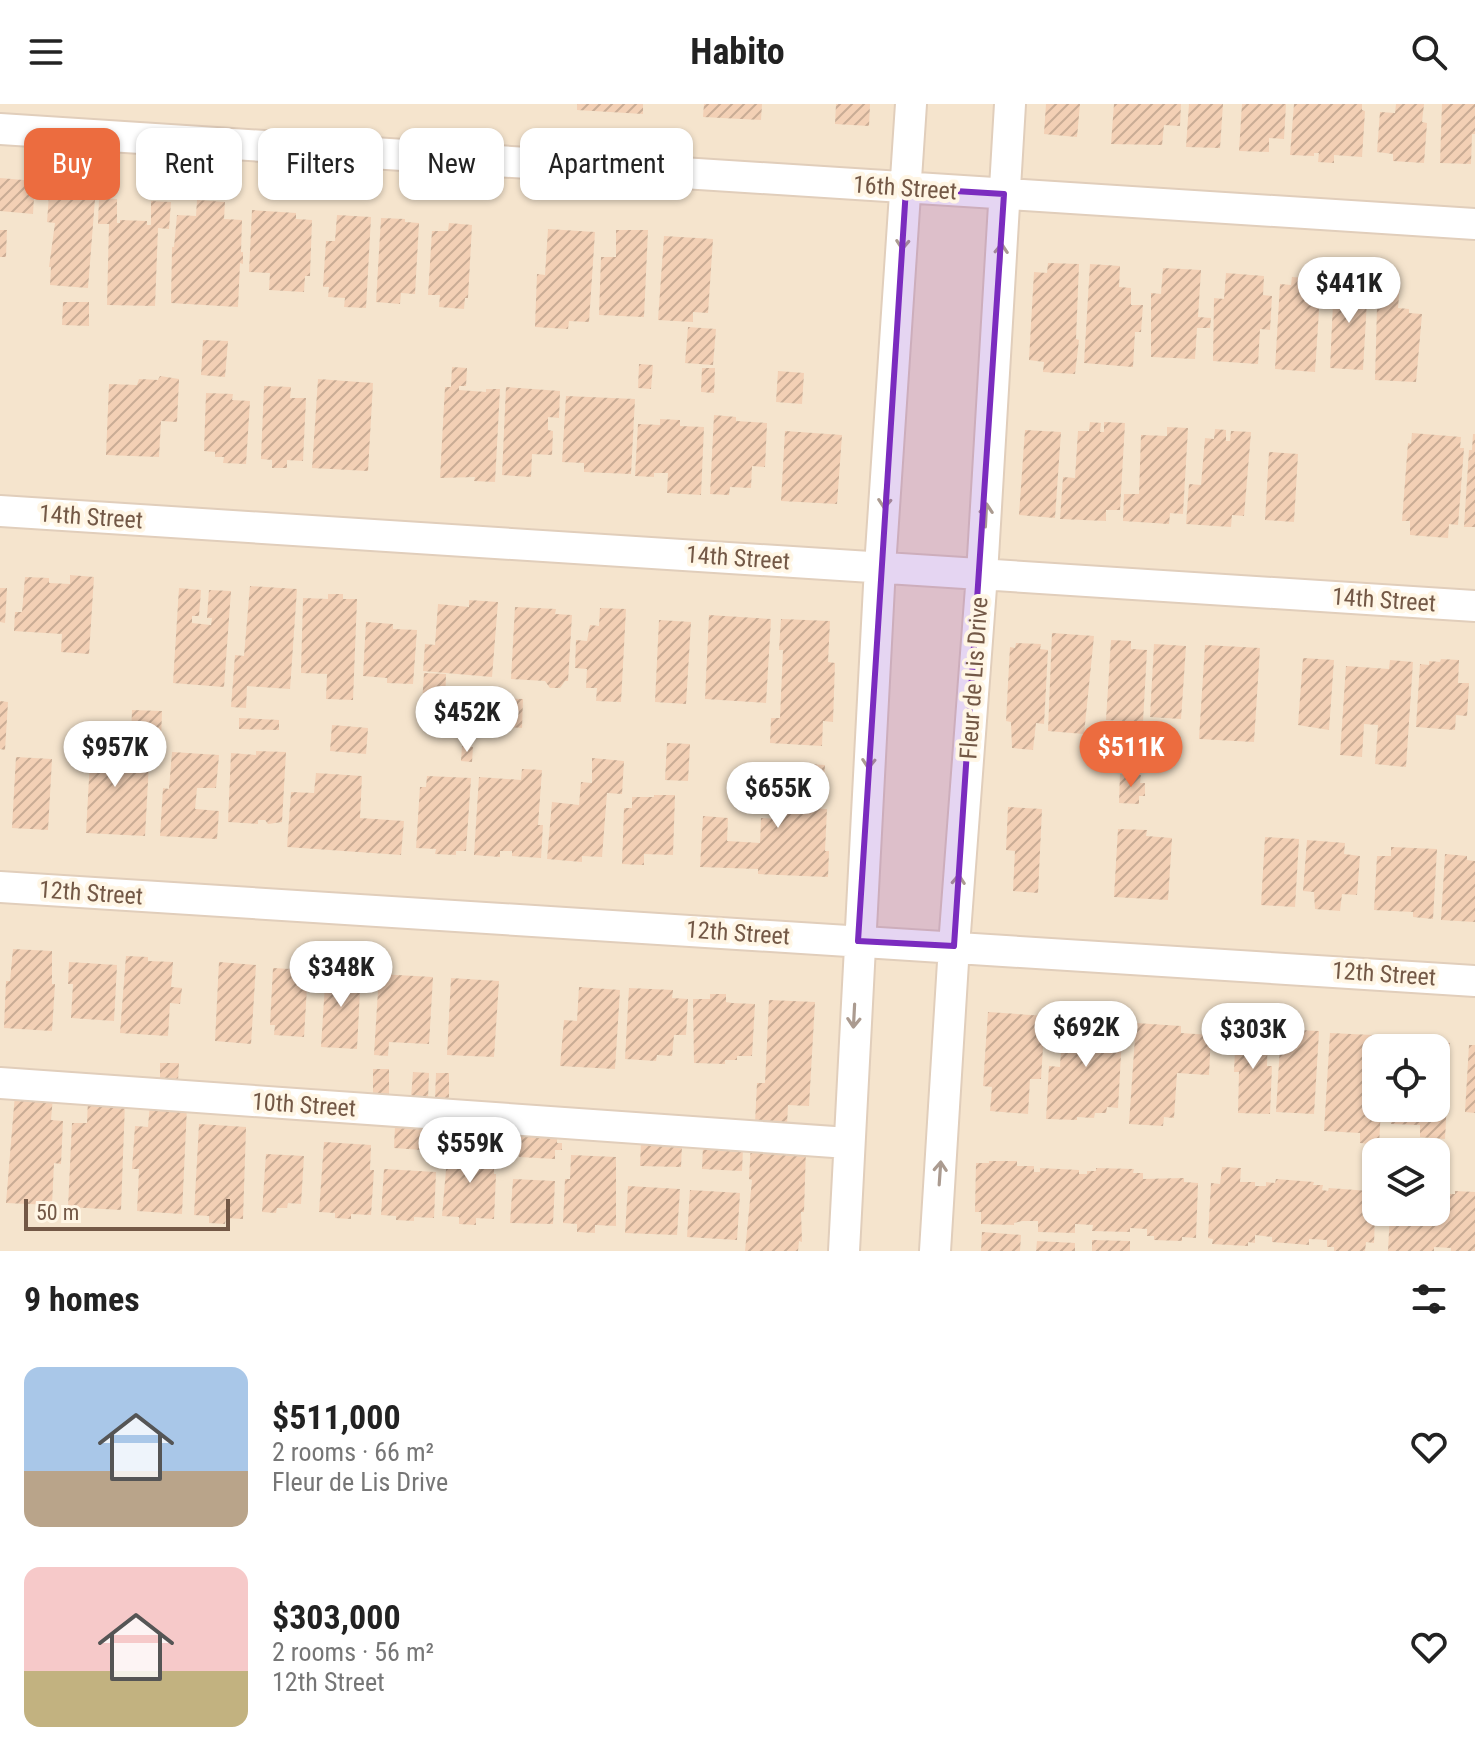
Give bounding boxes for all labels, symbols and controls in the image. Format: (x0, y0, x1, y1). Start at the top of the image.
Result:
icon: menu (24, 30, 68, 74)
icon: search (1407, 30, 1451, 74)
text: Habito (690, 31, 785, 73)
chip: Buy (24, 128, 120, 200)
chip: Rent (136, 128, 242, 200)
chip: Filters (258, 128, 383, 200)
chip: New (399, 128, 504, 200)
chip: Apartment (520, 128, 693, 200)
street label: 16th Street (852, 170, 958, 206)
one-way arrow (895, 224, 910, 251)
one-way arrow (994, 242, 1009, 269)
pin: $441K (1293, 257, 1405, 325)
text: $441K (1316, 268, 1382, 298)
one-way arrow (877, 483, 892, 510)
street label: 14th Street (38, 499, 144, 535)
one-way arrow (979, 502, 994, 529)
street label: 14th Street (685, 540, 791, 576)
street label: 14th Street (1331, 582, 1437, 618)
street label: Fleur de Lis Drive (954, 596, 994, 760)
pin: $452K (411, 686, 523, 754)
text: $452K (434, 697, 500, 727)
pin: $957K (59, 721, 171, 789)
pin: $511K (1075, 721, 1187, 789)
text: $957K (82, 732, 148, 762)
text: $511K (1098, 732, 1164, 762)
one-way arrow (861, 743, 876, 770)
pin: $655K (722, 762, 834, 830)
text: $655K (745, 773, 811, 803)
one-way arrow (951, 873, 966, 900)
street label: 12th Street (38, 875, 144, 911)
street label: 12th Street (685, 915, 791, 951)
pin: $348K (285, 941, 397, 1009)
text: $348K (308, 952, 374, 982)
street label: 12th Street (1331, 956, 1437, 992)
pin: $692K (1030, 1001, 1142, 1069)
one-way arrow (847, 1002, 862, 1029)
pin: $303K (1197, 1003, 1309, 1071)
text: $692K (1053, 1012, 1119, 1042)
text: $303K (1220, 1014, 1286, 1044)
map controls (1362, 1034, 1450, 1226)
button: locate (1362, 1034, 1450, 1122)
street label: 10th Street (251, 1087, 357, 1123)
pin: $559K (414, 1117, 526, 1185)
text: $559K (437, 1128, 503, 1158)
button: layers (1362, 1138, 1450, 1226)
one-way arrow (933, 1160, 948, 1187)
scale bar (24, 1195, 230, 1231)
text: 50 m (36, 1200, 79, 1225)
icon: filters (1407, 1277, 1451, 1321)
text: 9 homes (24, 1279, 140, 1319)
text: $511,000 (272, 1397, 401, 1437)
icon: home (88, 1399, 184, 1495)
icon: heart (1407, 1425, 1451, 1469)
text: 2 rooms · 66 m² (272, 1437, 434, 1467)
text: Fleur de Lis Drive (272, 1467, 448, 1497)
text: $303,000 (272, 1597, 401, 1637)
icon: home (88, 1599, 184, 1695)
icon: heart (1407, 1625, 1451, 1669)
text: 2 rooms · 56 m² (272, 1637, 434, 1667)
text: 12th Street (272, 1667, 385, 1697)

